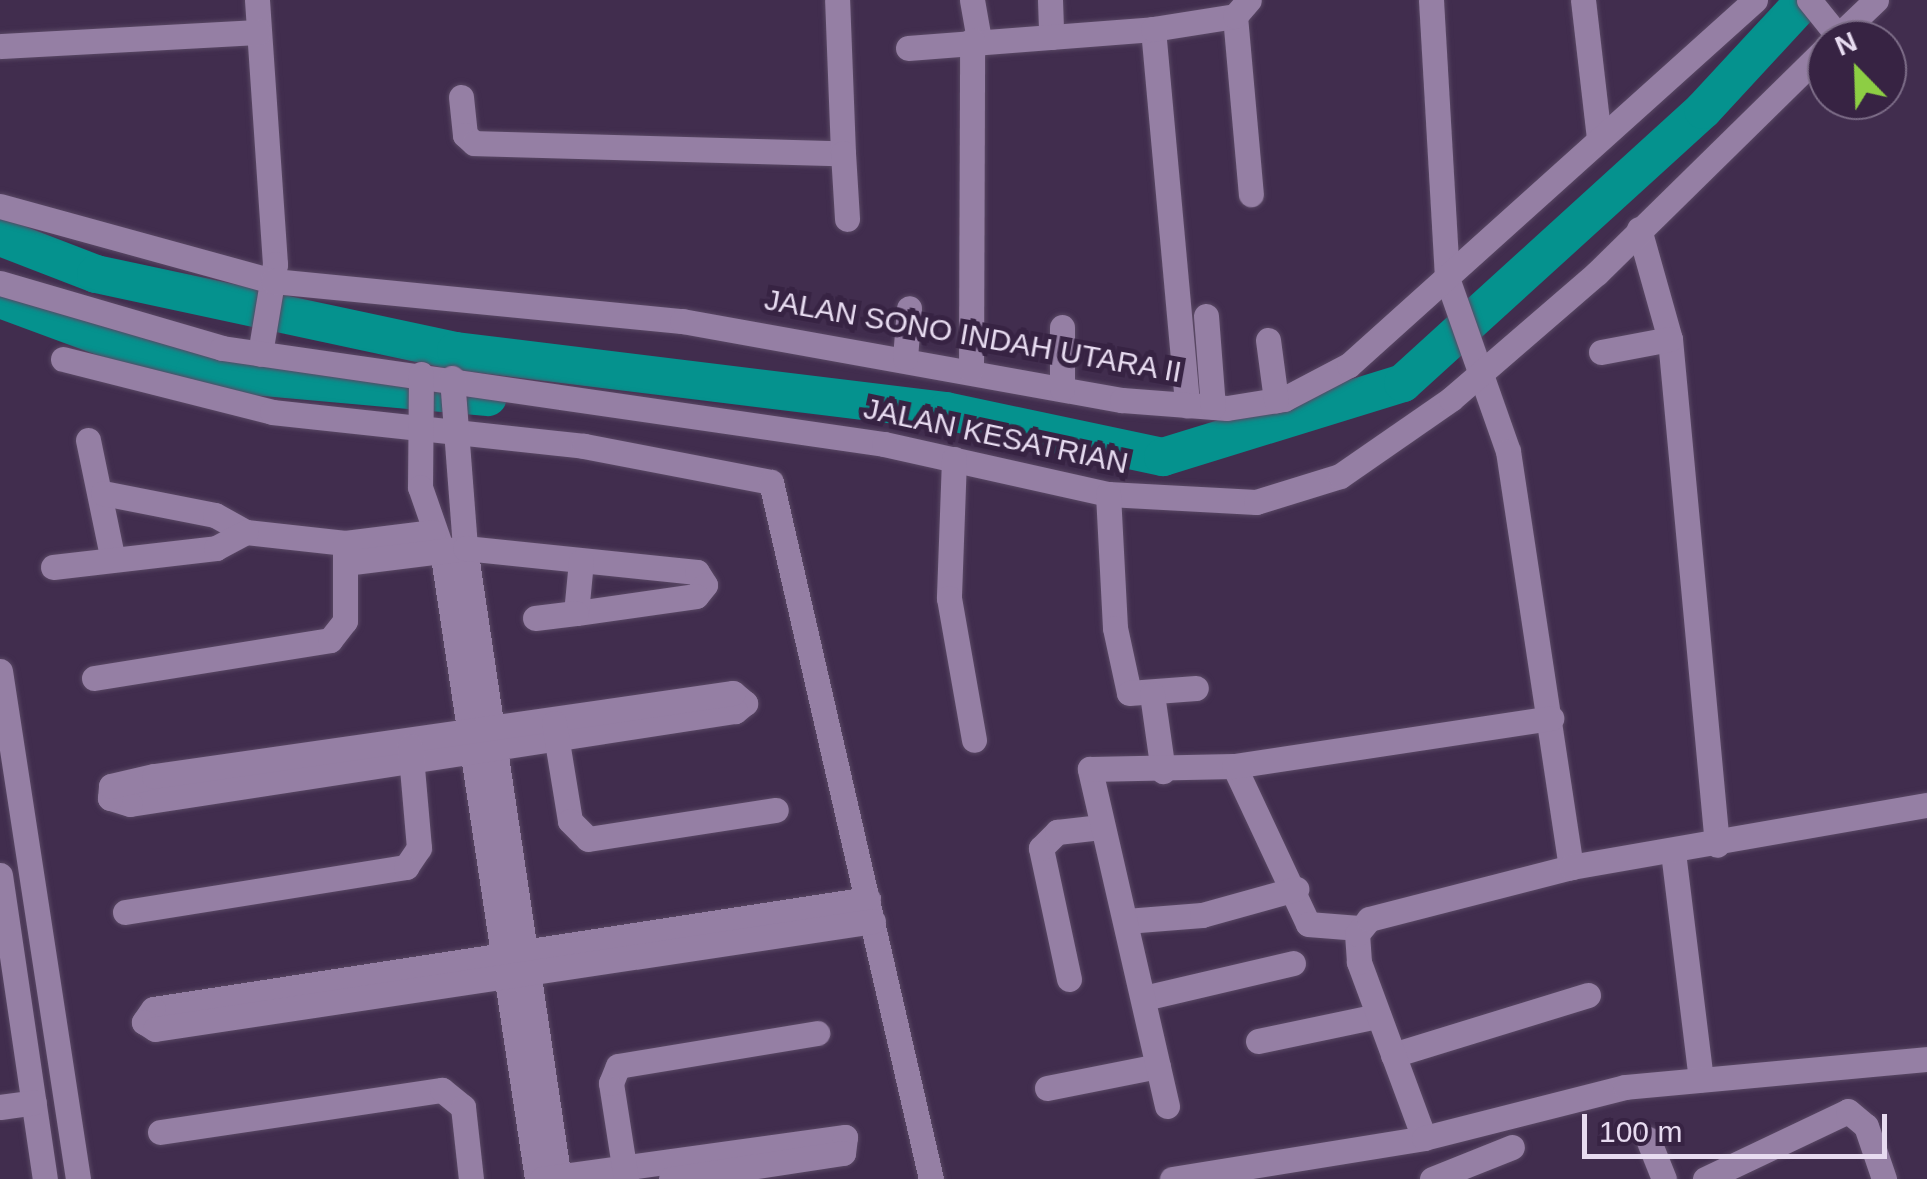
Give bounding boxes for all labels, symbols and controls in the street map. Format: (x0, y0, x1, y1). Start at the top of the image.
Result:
north arrow (1807, 20, 1907, 120)
text: N (1830, 26, 1861, 62)
street label: JALAN SONO INDAH UTARA II (761, 281, 1185, 391)
street label: JALAN KESATRIAN (860, 390, 1132, 482)
scale bar (1587, 1094, 1892, 1156)
text: 100 m (1599, 1115, 1682, 1148)

